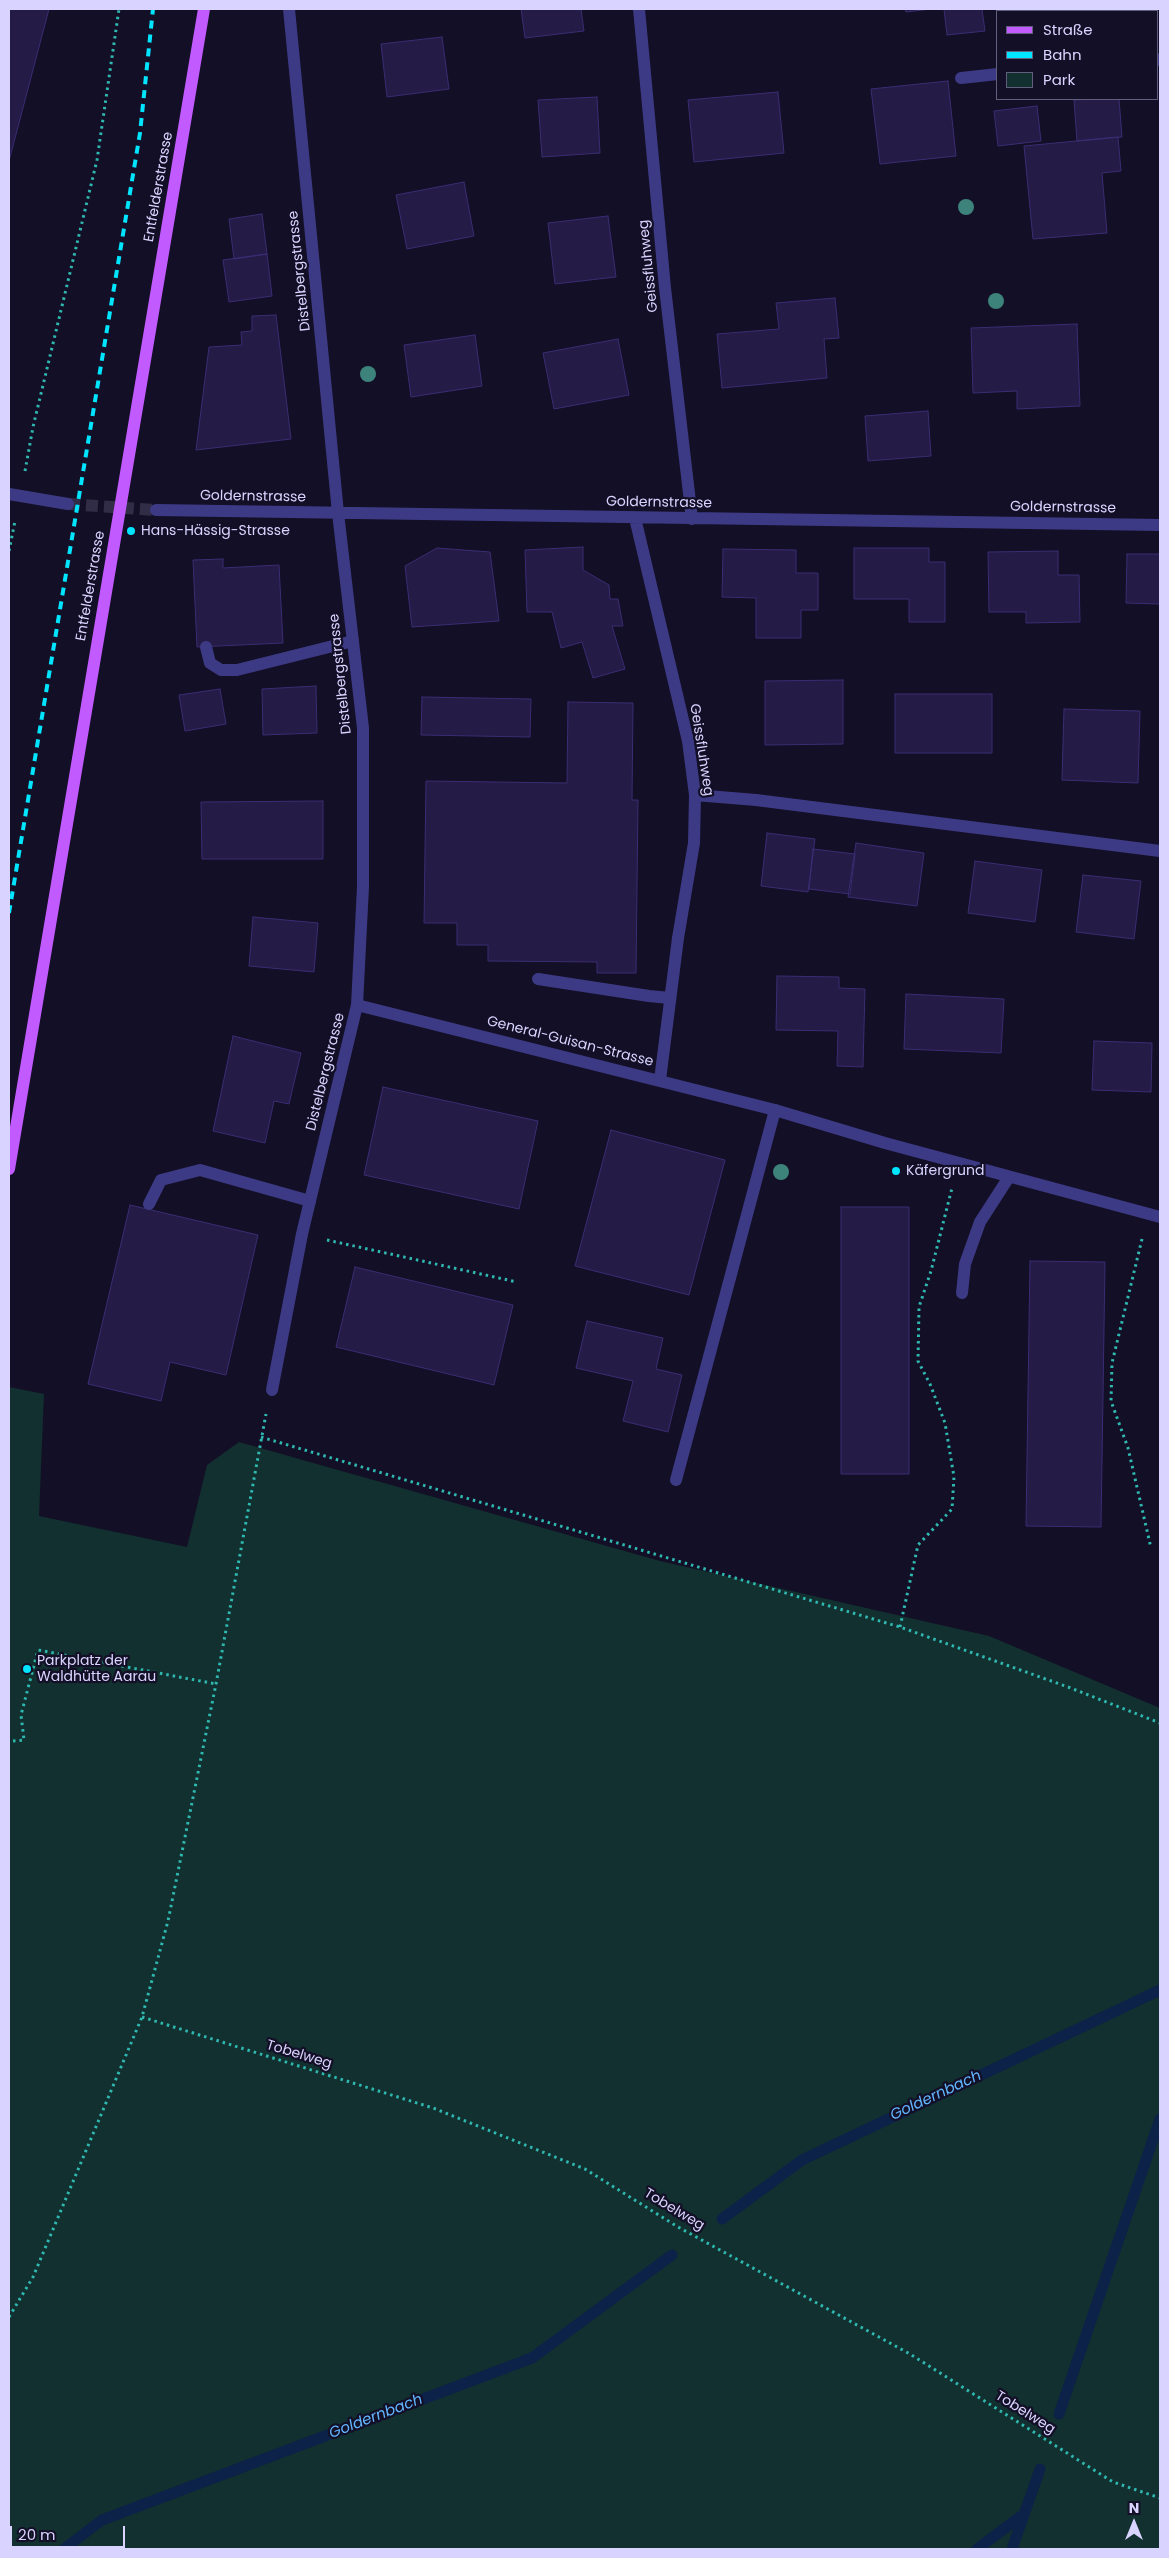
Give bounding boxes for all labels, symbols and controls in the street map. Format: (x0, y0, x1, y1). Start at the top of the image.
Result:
legend (996, 10, 1159, 100)
text: Straße (1043, 19, 1093, 40)
text: Bahn (1043, 44, 1082, 65)
text: Park (1043, 69, 1075, 90)
street label: Entfelderstrasse (141, 131, 177, 243)
street label: Distelbergstrasse (285, 210, 315, 332)
street label: Geissfluhweg (636, 219, 662, 313)
street label: Goldernstrasse (200, 488, 306, 506)
street label: Goldernstrasse (606, 494, 712, 512)
street label: Goldernstrasse (1010, 499, 1116, 517)
place label: Hans-Hässig-Strasse (141, 523, 290, 539)
marker: Hans-Hässig-Strasse (125, 525, 137, 537)
street label: Entfelderstrasse (73, 530, 109, 642)
street label: Distelbergstrasse (326, 613, 356, 735)
street label: Geissfluhweg (685, 703, 717, 797)
street label: Distelbergstrasse (303, 1011, 349, 1133)
street label: General-Guisan-Strasse (485, 1013, 655, 1071)
place label: Käfergrund (906, 1163, 984, 1179)
marker: Käfergrund (890, 1165, 902, 1177)
place label: Parkplatz der Waldhütte Aarau (37, 1653, 156, 1685)
marker: Parkplatz der Waldhütte Aarau (21, 1663, 33, 1675)
street label: Tobelweg (264, 2037, 334, 2073)
water label: Goldernbach (888, 2067, 984, 2125)
street label: Tobelweg (641, 2185, 707, 2235)
street label: Tobelweg (992, 2388, 1058, 2438)
water label: Goldernbach (327, 2391, 425, 2443)
north arrow (1109, 2498, 1159, 2548)
text: N (1129, 2498, 1139, 2518)
scale bar (12, 2516, 128, 2548)
text: 20 m (18, 2524, 56, 2545)

